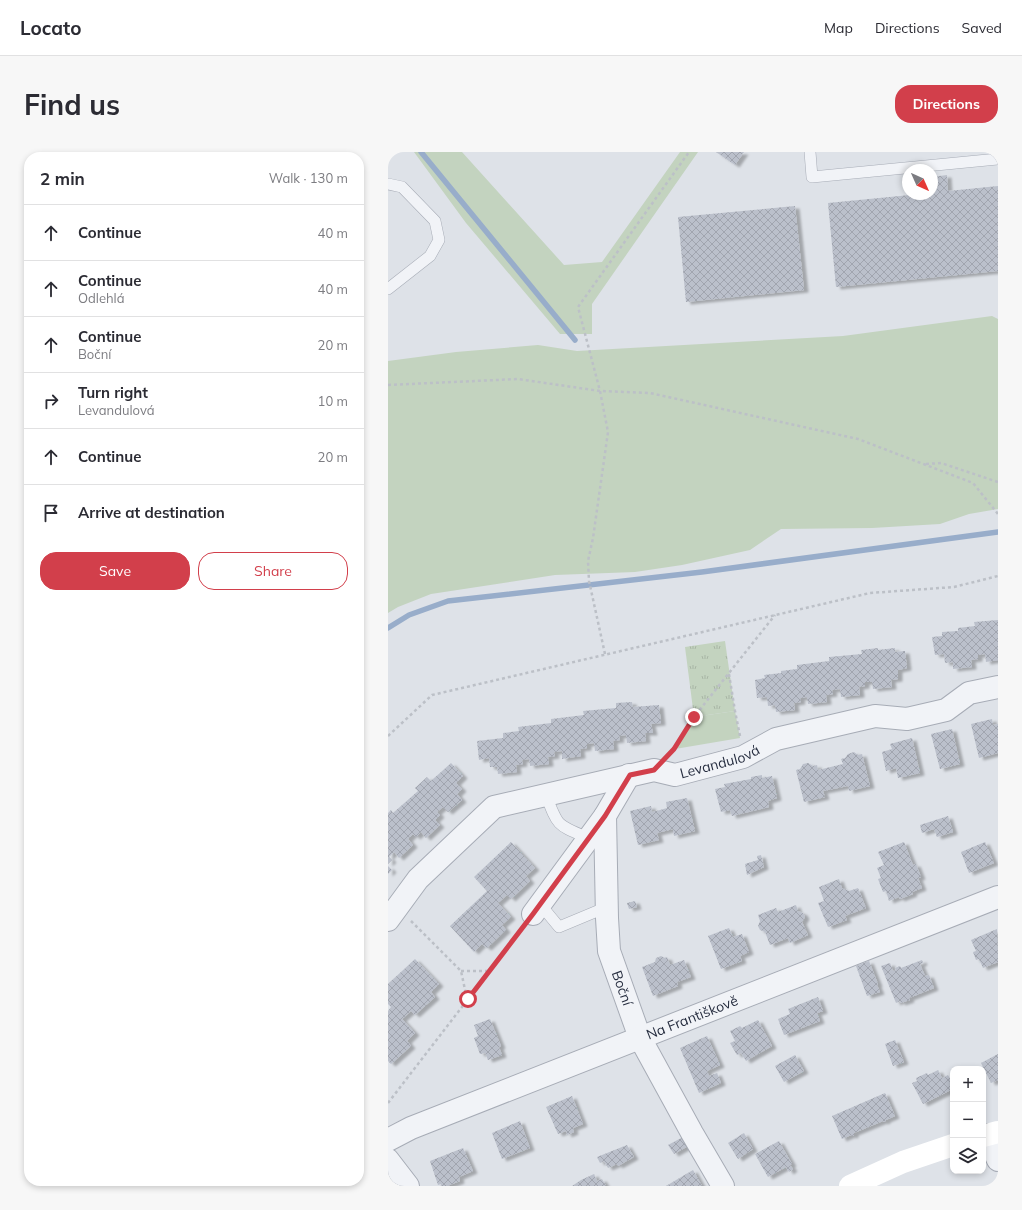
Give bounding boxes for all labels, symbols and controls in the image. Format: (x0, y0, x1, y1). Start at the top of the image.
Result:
text: Locato (20, 16, 81, 40)
text: Map (824, 19, 853, 37)
text: Directions (875, 19, 940, 37)
text: Saved (962, 19, 1002, 37)
button: Directions (895, 85, 998, 123)
text: Find us (24, 87, 120, 122)
north arrow (902, 164, 938, 200)
text: 2 min (40, 168, 85, 189)
text: Walk · 130 m (269, 170, 348, 186)
icon: ahead (40, 222, 62, 244)
text: Continue (78, 223, 141, 242)
text: 40 m (318, 225, 348, 241)
text: Continue (78, 271, 141, 290)
icon: ahead (40, 278, 62, 300)
text: 40 m (318, 281, 348, 297)
text: Odlehlá (78, 290, 125, 306)
text: Continue (78, 327, 141, 346)
icon: ahead (40, 334, 62, 356)
text: 20 m (318, 337, 348, 353)
text: Boční (78, 346, 111, 362)
text: Turn right (78, 383, 148, 402)
icon: right (40, 390, 62, 412)
text: 10 m (318, 393, 348, 409)
text: Levandulová (78, 402, 155, 418)
icon: ahead (40, 446, 62, 468)
text: Continue (78, 447, 141, 466)
text: 20 m (318, 449, 348, 465)
icon: arrive (40, 502, 62, 524)
text: Arrive at destination (78, 503, 225, 522)
button: Save (40, 552, 190, 590)
button: Share (198, 552, 348, 590)
route end (685, 708, 703, 726)
street label: Levandulová (678, 741, 763, 782)
street label: Boční (608, 968, 637, 1009)
route start (459, 990, 477, 1008)
street label: Na Františkově (644, 991, 741, 1044)
map controls (950, 1066, 986, 1174)
button: + (950, 1066, 986, 1102)
button: − (950, 1102, 986, 1138)
button: layers (950, 1138, 986, 1174)

